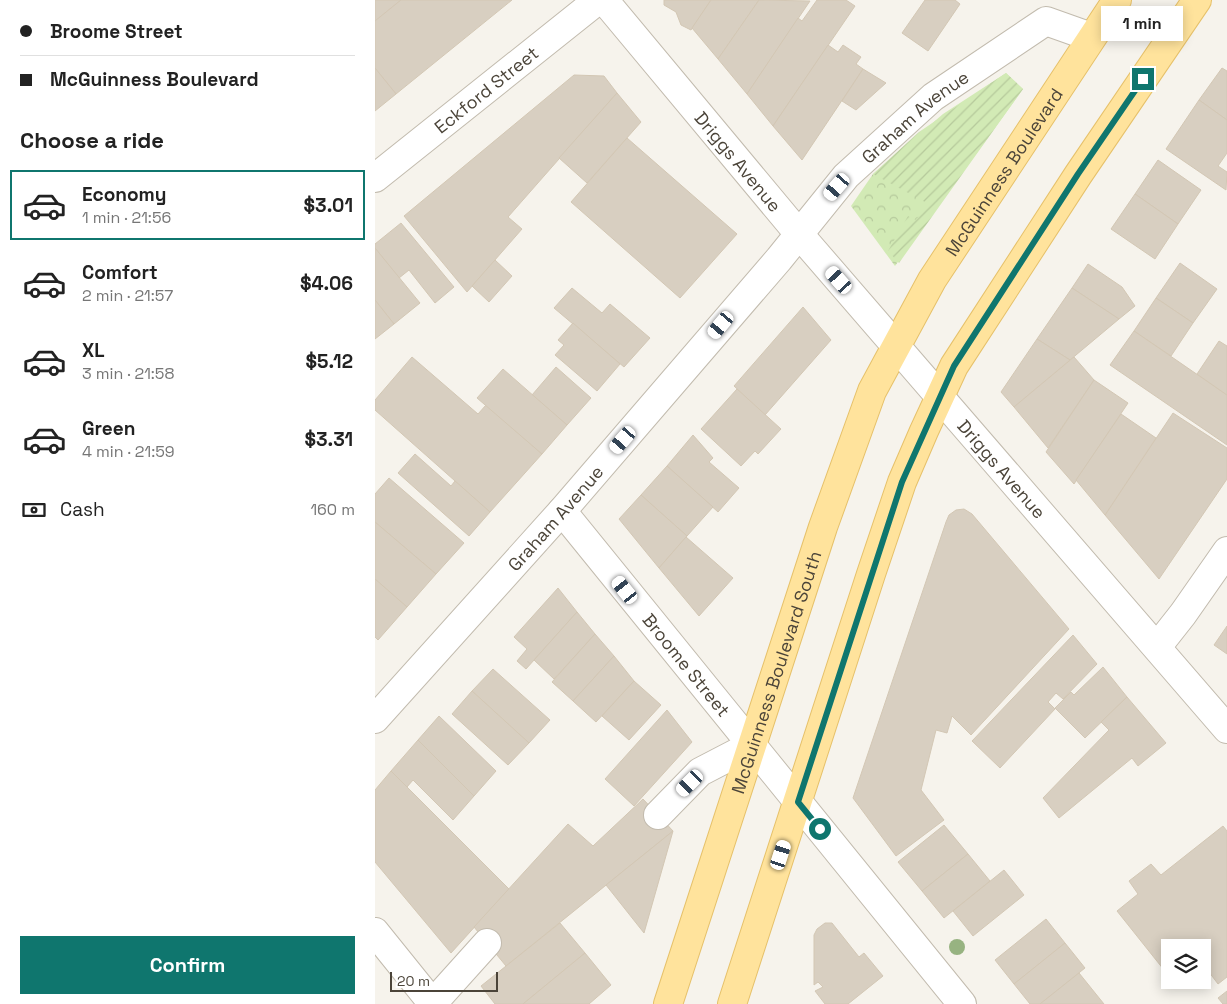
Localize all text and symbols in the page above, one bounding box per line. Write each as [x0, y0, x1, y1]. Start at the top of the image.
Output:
callout: 1 min [1102, 7, 1184, 42]
text: 1 min [1122, 13, 1162, 34]
text: Broome Street [50, 19, 183, 44]
street label: Eckford Street [429, 41, 543, 138]
street label: Graham Avenue [856, 65, 973, 168]
text: McGuinness Boulevard [50, 67, 259, 92]
route end [1132, 68, 1154, 90]
street label: McGuinness Boulevard [940, 83, 1067, 260]
street label: Driggs Avenue [690, 106, 787, 216]
text: Choose a ride [20, 126, 164, 154]
car [821, 171, 852, 203]
text: Economy [82, 182, 166, 207]
icon: car [22, 183, 67, 228]
text: $3.01 [304, 193, 353, 218]
text: 1 min · 21:56 [82, 207, 171, 228]
text: Comfort [82, 260, 158, 285]
icon: car [22, 261, 67, 306]
car [823, 264, 854, 296]
text: $4.06 [300, 271, 353, 296]
text: 2 min · 21:57 [82, 285, 173, 306]
car [705, 309, 736, 341]
text: XL [82, 338, 105, 363]
icon: car [22, 339, 67, 384]
text: $5.12 [306, 349, 353, 374]
text: 3 min · 21:58 [82, 363, 174, 384]
street label: Driggs Avenue [953, 414, 1051, 523]
text: Green [82, 416, 135, 441]
icon: car [22, 417, 67, 462]
car [607, 424, 638, 456]
text: $3.31 [304, 427, 353, 452]
text: 4 min · 21:59 [82, 441, 175, 462]
street label: Graham Avenue [502, 460, 608, 576]
icon: cash [20, 496, 48, 524]
text: Cash [60, 497, 105, 522]
text: 160 m [310, 499, 355, 520]
street label: McGuinness Boulevard South [726, 548, 826, 796]
car [609, 574, 640, 606]
street label: Broome Street [638, 608, 736, 721]
car [674, 767, 705, 799]
route start [809, 818, 831, 840]
car [769, 838, 792, 872]
button: Confirm [20, 936, 355, 994]
map controls [1161, 939, 1211, 989]
button: layers [1161, 939, 1211, 989]
scale bar [390, 969, 497, 992]
text: 20 m [397, 972, 430, 990]

